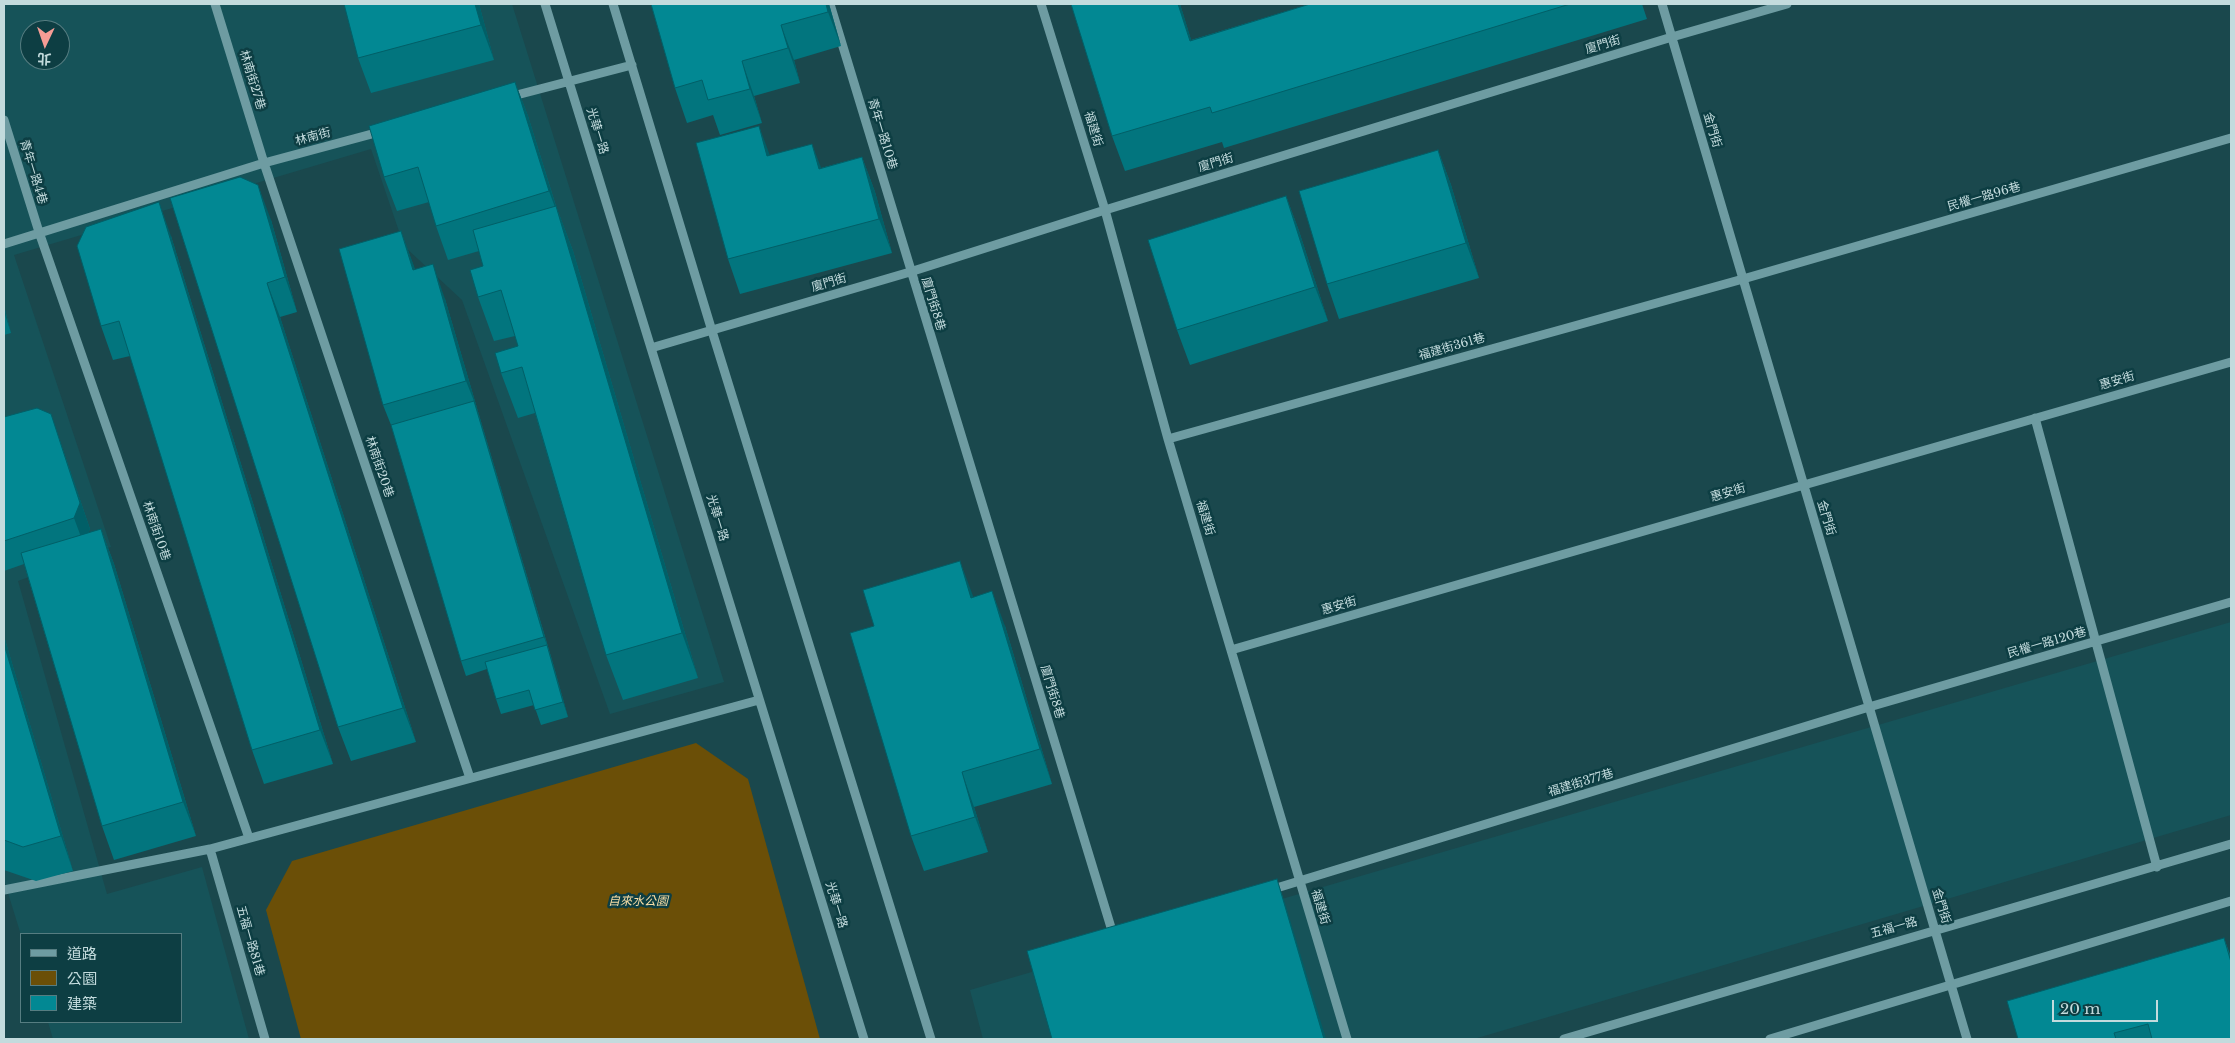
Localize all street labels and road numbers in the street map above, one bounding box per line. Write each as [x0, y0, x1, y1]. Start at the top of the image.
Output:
street label: 廈門街 [1584, 33, 1622, 57]
street label: 林南街27巷 [236, 49, 268, 111]
street label: 青年一路10巷 [864, 97, 900, 171]
street label: 光華一路 [583, 106, 611, 156]
street label: 福建街 [1081, 110, 1105, 148]
street label: 金門街 [1700, 111, 1724, 149]
street label: 林南街 [294, 125, 332, 149]
street label: 青年一路4巷 [16, 138, 50, 206]
street label: 廈門街 [1197, 151, 1235, 175]
street label: 民權一路96巷 [1946, 180, 2022, 214]
street label: 廈門街 [810, 271, 848, 295]
street label: 廈門街8巷 [918, 275, 948, 333]
street label: 福建街361巷 [1417, 331, 1487, 363]
street label: 惠安街 [2098, 369, 2136, 393]
street label: 林南街20巷 [362, 434, 396, 500]
street label: 惠安街 [1709, 481, 1747, 505]
street label: 光華一路 [703, 493, 731, 543]
street label: 林南街10巷 [139, 499, 173, 563]
street label: 福建街 [1193, 499, 1217, 537]
street label: 金門街 [1814, 499, 1838, 537]
street label: 惠安街 [1320, 594, 1358, 618]
street label: 民權一路120巷 [2006, 625, 2088, 661]
street label: 廈門街8巷 [1037, 663, 1067, 721]
street label: 福建街377巷 [1547, 766, 1615, 800]
street label: 光華一路 [822, 880, 850, 930]
street label: 金門街 [1929, 887, 1953, 925]
street label: 福建街 [1308, 888, 1332, 926]
street label: 五福一路81巷 [233, 904, 267, 978]
street label: 五福一路 [1869, 914, 1919, 942]

